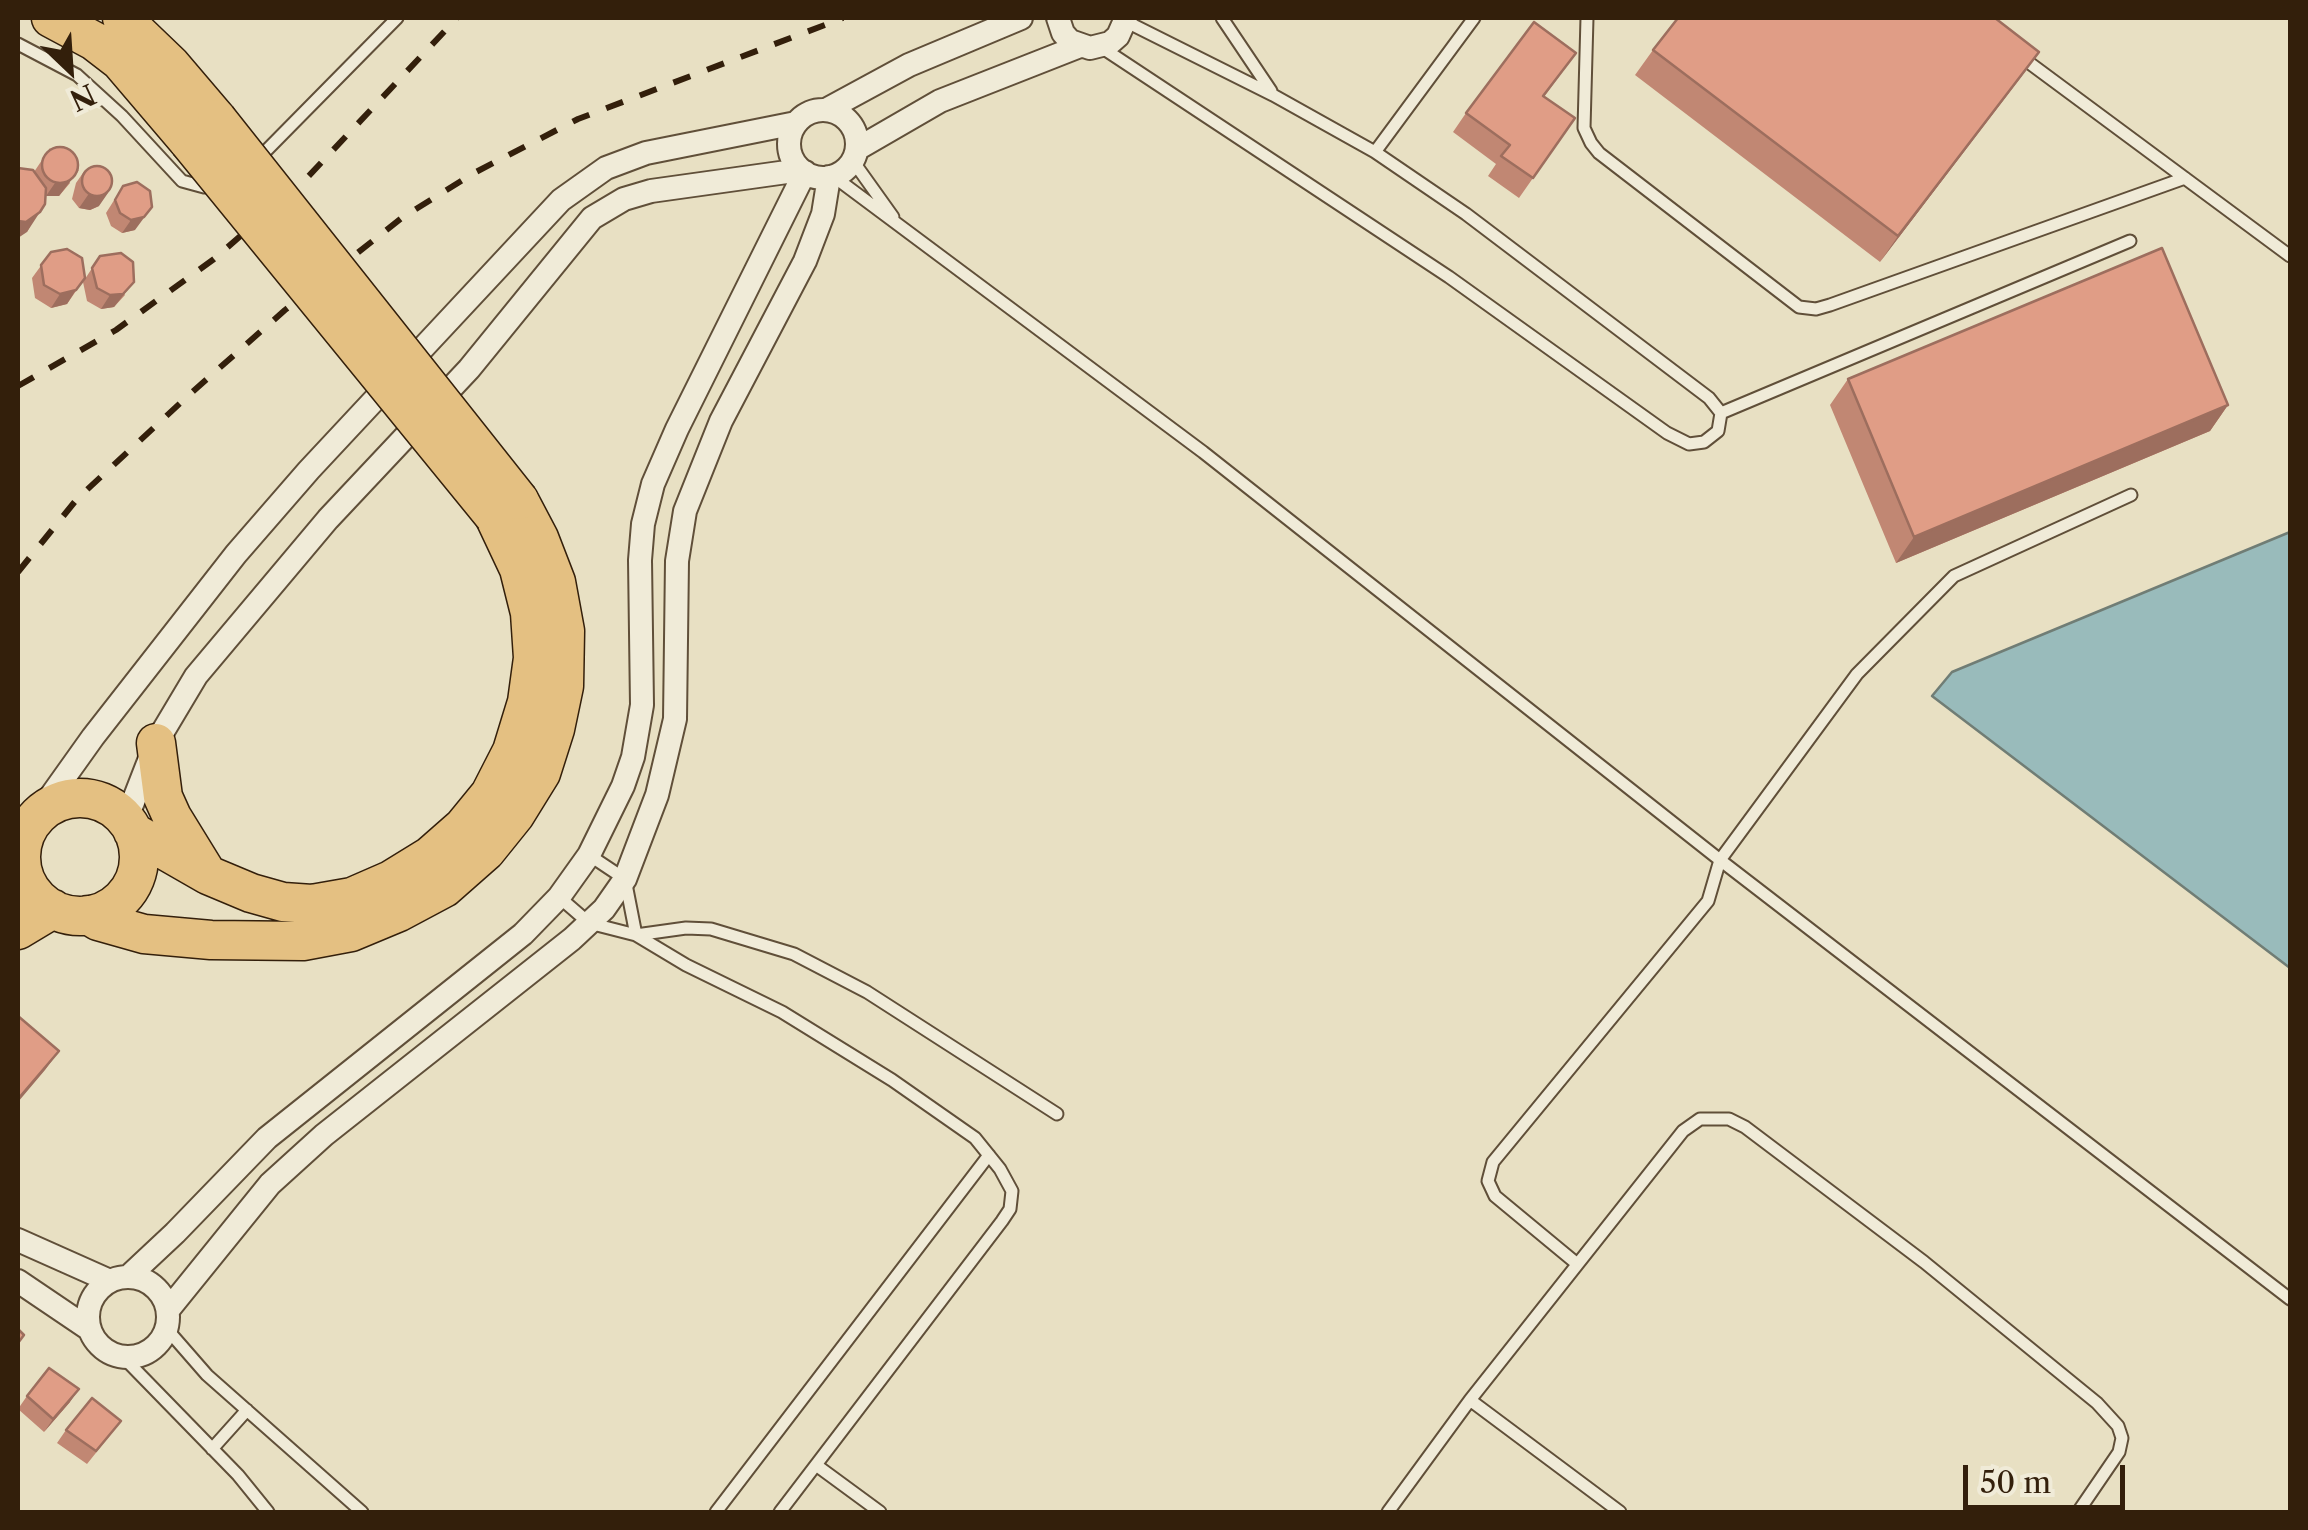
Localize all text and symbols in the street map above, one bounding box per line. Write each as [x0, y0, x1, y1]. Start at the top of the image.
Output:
north arrow [20, 20, 120, 120]
text: N [64, 77, 101, 118]
scale bar [1968, 1445, 2130, 1507]
text: 50 m [1980, 1464, 2051, 1501]

